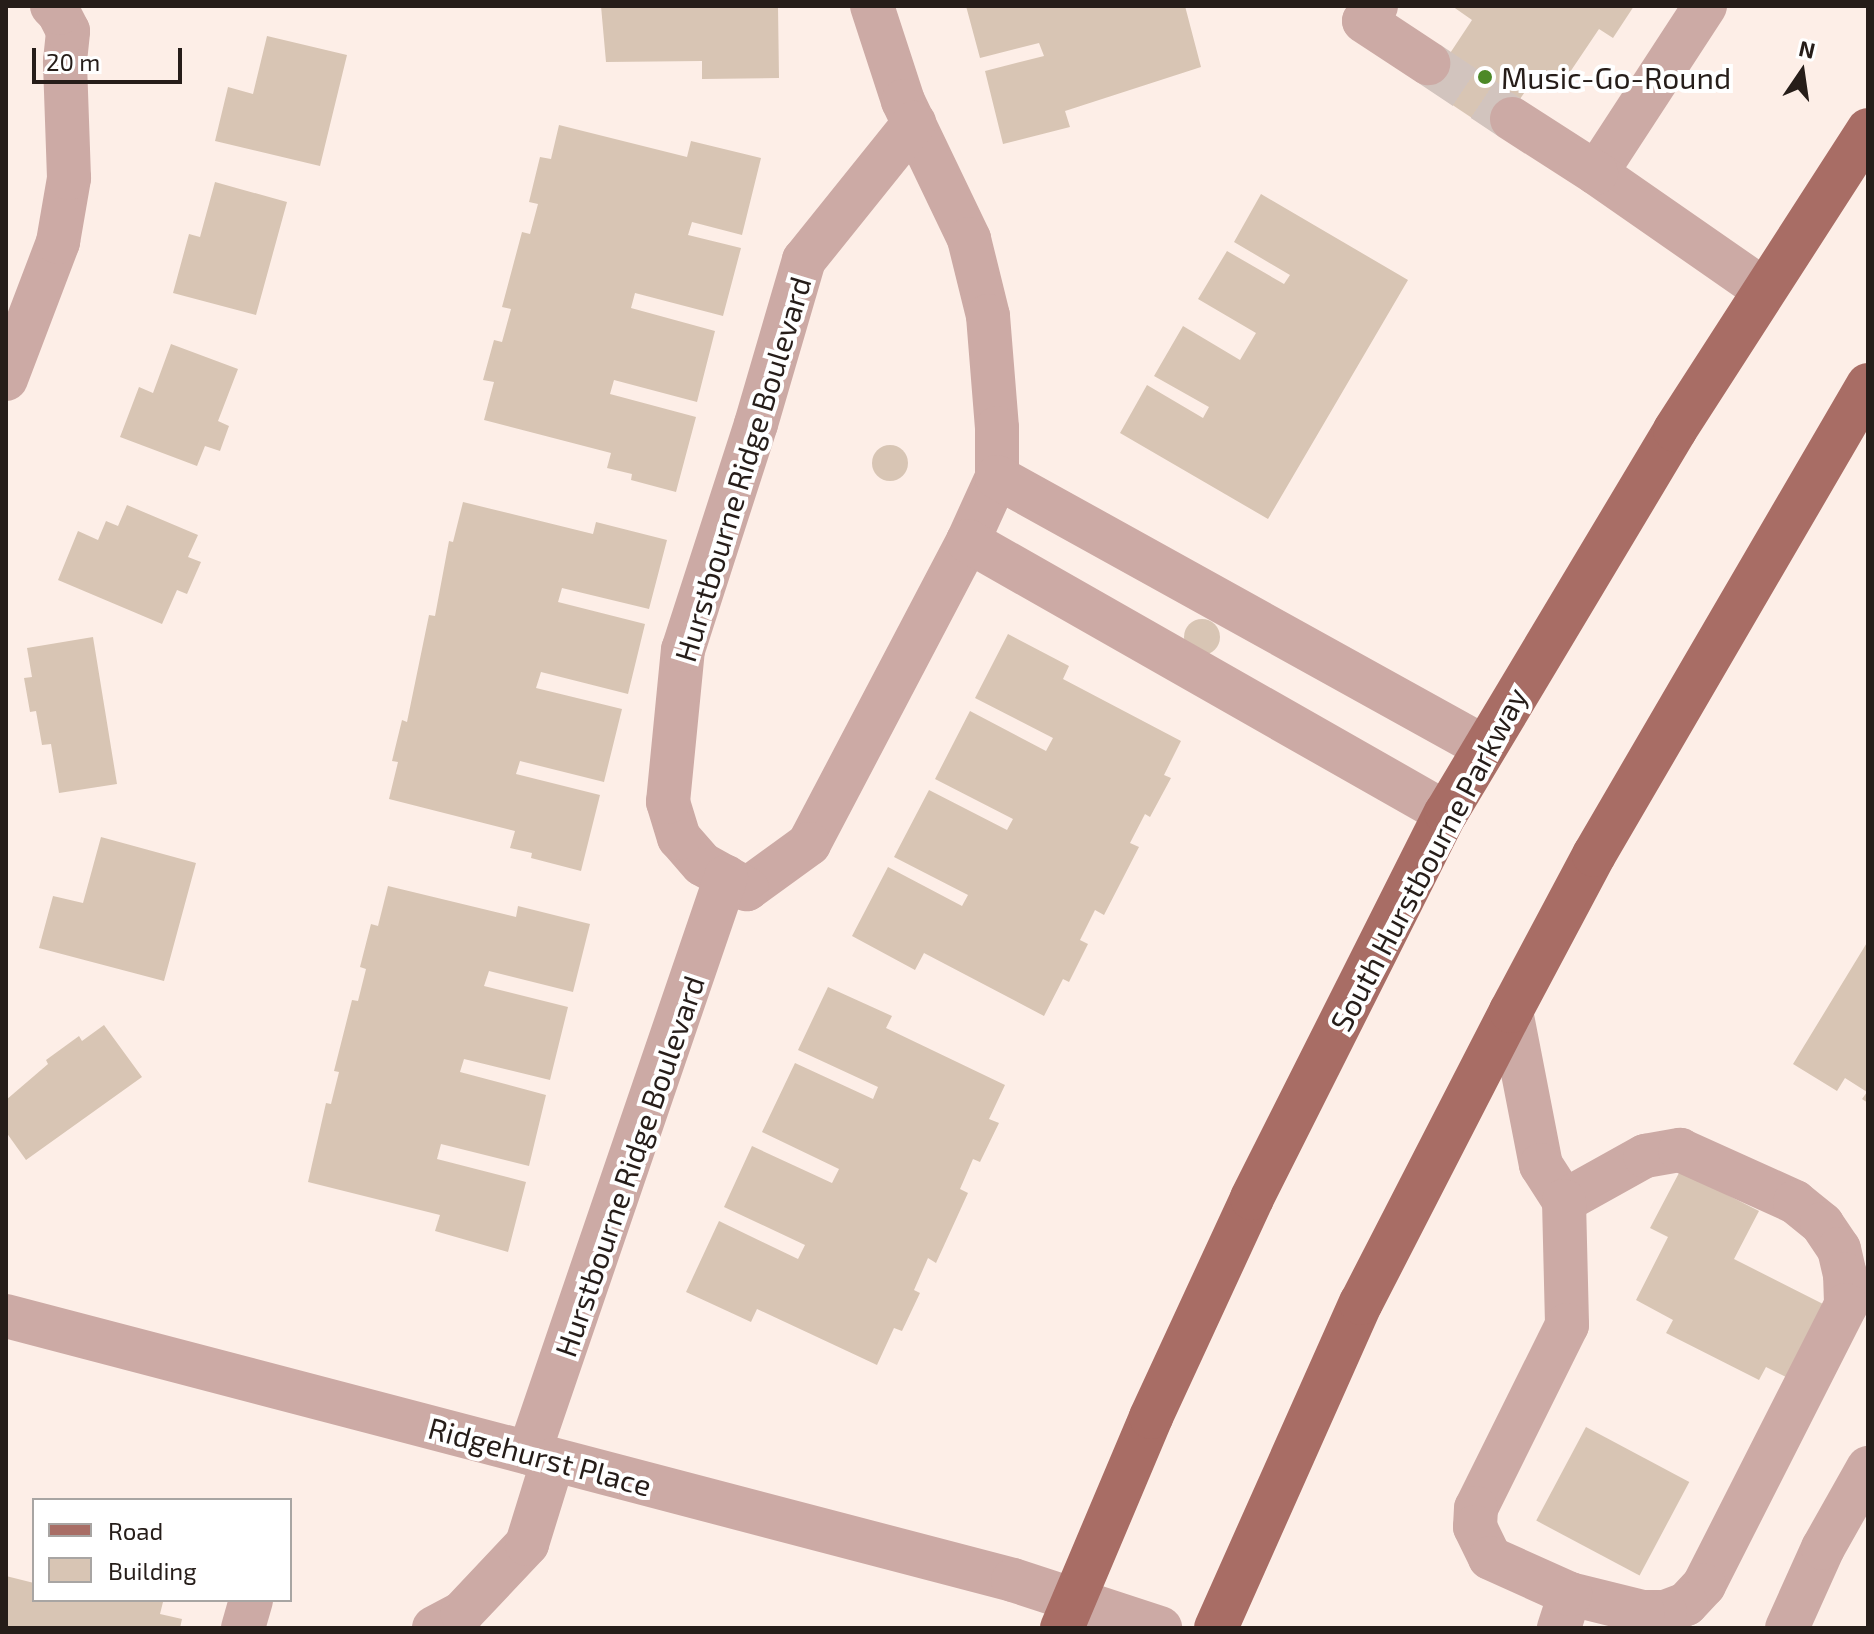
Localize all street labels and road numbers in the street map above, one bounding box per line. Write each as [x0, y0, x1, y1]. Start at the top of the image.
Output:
street label: Hurstbourne Ridge Boulevard [666, 272, 818, 666]
street label: South Hurstbourne Parkway [1322, 681, 1534, 1037]
street label: Hurstbourne Ridge Boulevard [547, 971, 711, 1361]
street label: Ridgehurst Place [425, 1409, 655, 1503]

